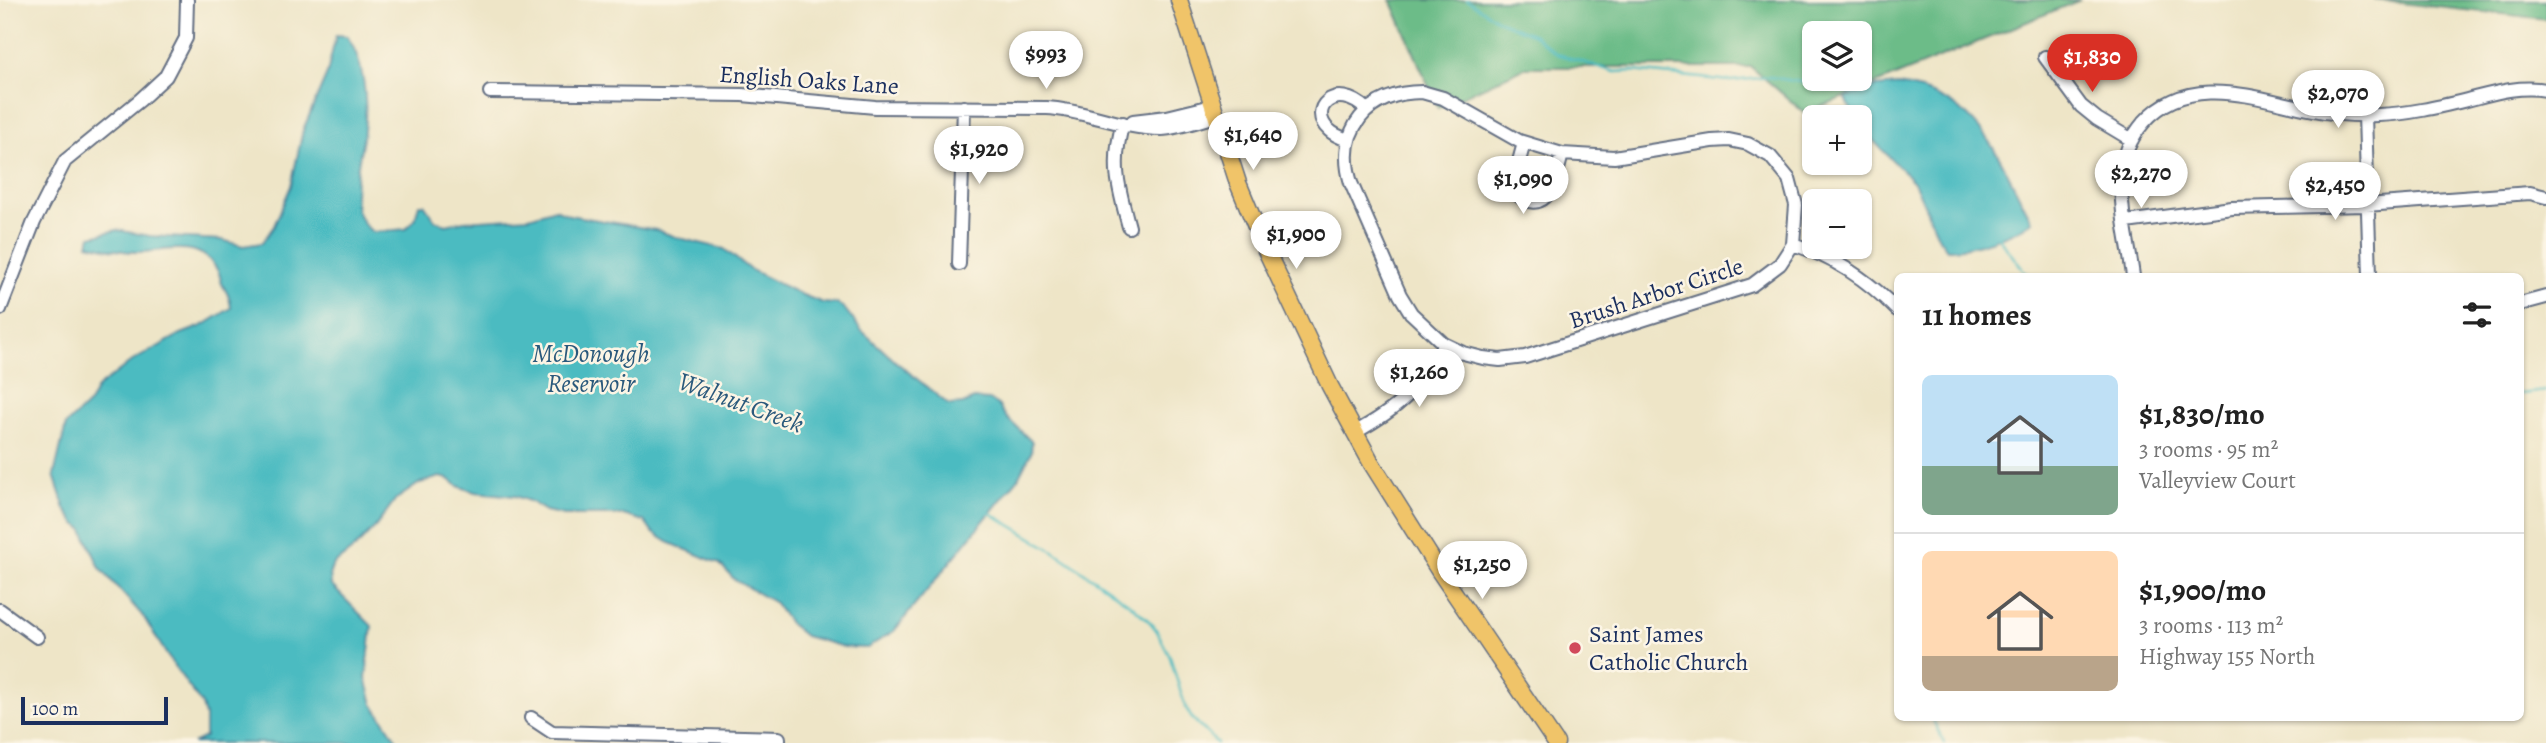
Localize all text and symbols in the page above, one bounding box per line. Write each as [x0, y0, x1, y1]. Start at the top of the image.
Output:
map controls [1802, 21, 1872, 259]
button: layers [1802, 21, 1872, 91]
pin: $993 [1005, 32, 1087, 91]
pin: $1,830 [2035, 34, 2149, 94]
text: $993 [1025, 38, 1067, 69]
text: $1,830 [2063, 41, 2121, 72]
street label: English Oaks Lane [718, 58, 900, 102]
pin: $2,070 [2281, 71, 2395, 130]
text: $2,070 [2308, 77, 2368, 108]
button: + [1802, 105, 1872, 175]
pin: $1,640 [1196, 113, 1310, 172]
text: $1,640 [1224, 119, 1282, 150]
pin: $1,920 [922, 127, 1036, 186]
text: $1,920 [950, 133, 1008, 164]
pin: $2,270 [2084, 150, 2198, 210]
pin: $1,090 [1466, 156, 1580, 216]
text: $2,270 [2111, 157, 2171, 188]
pin: $2,450 [2278, 162, 2392, 222]
text: $1,090 [1494, 163, 1552, 194]
text: $2,450 [2305, 169, 2365, 200]
button: − [1802, 189, 1872, 259]
pin: $1,900 [1239, 212, 1353, 271]
text: $1,900 [1267, 218, 1325, 249]
street label: Brush Arbor Circle [1565, 250, 1747, 336]
text: 11 homes [1922, 295, 2032, 335]
icon: filters [2458, 296, 2496, 334]
water label: McDonough Reservoir [532, 336, 650, 401]
pin: $1,260 [1362, 350, 1476, 409]
text: $1,260 [1390, 356, 1448, 387]
water label: Walnut Creek [673, 364, 808, 441]
text: $1,830/mo [2139, 394, 2265, 434]
icon: home [1978, 403, 2062, 487]
text: 3 rooms · 95 m² [2139, 434, 2278, 465]
text: Valleyview Court [2139, 465, 2296, 496]
pin: $1,250 [1425, 542, 1539, 601]
text: $1,250 [1453, 548, 1511, 579]
text: $1,900/mo [2139, 570, 2266, 610]
icon: home [1978, 579, 2062, 663]
text: 3 rooms · 113 m² [2139, 610, 2283, 641]
place label: Saint James Catholic Church [1589, 618, 1748, 678]
marker: Saint James Catholic Church [1567, 640, 1583, 656]
text: Highway 155 North [2139, 641, 2315, 672]
scale bar [21, 694, 168, 726]
text: 100 m [32, 696, 78, 722]

